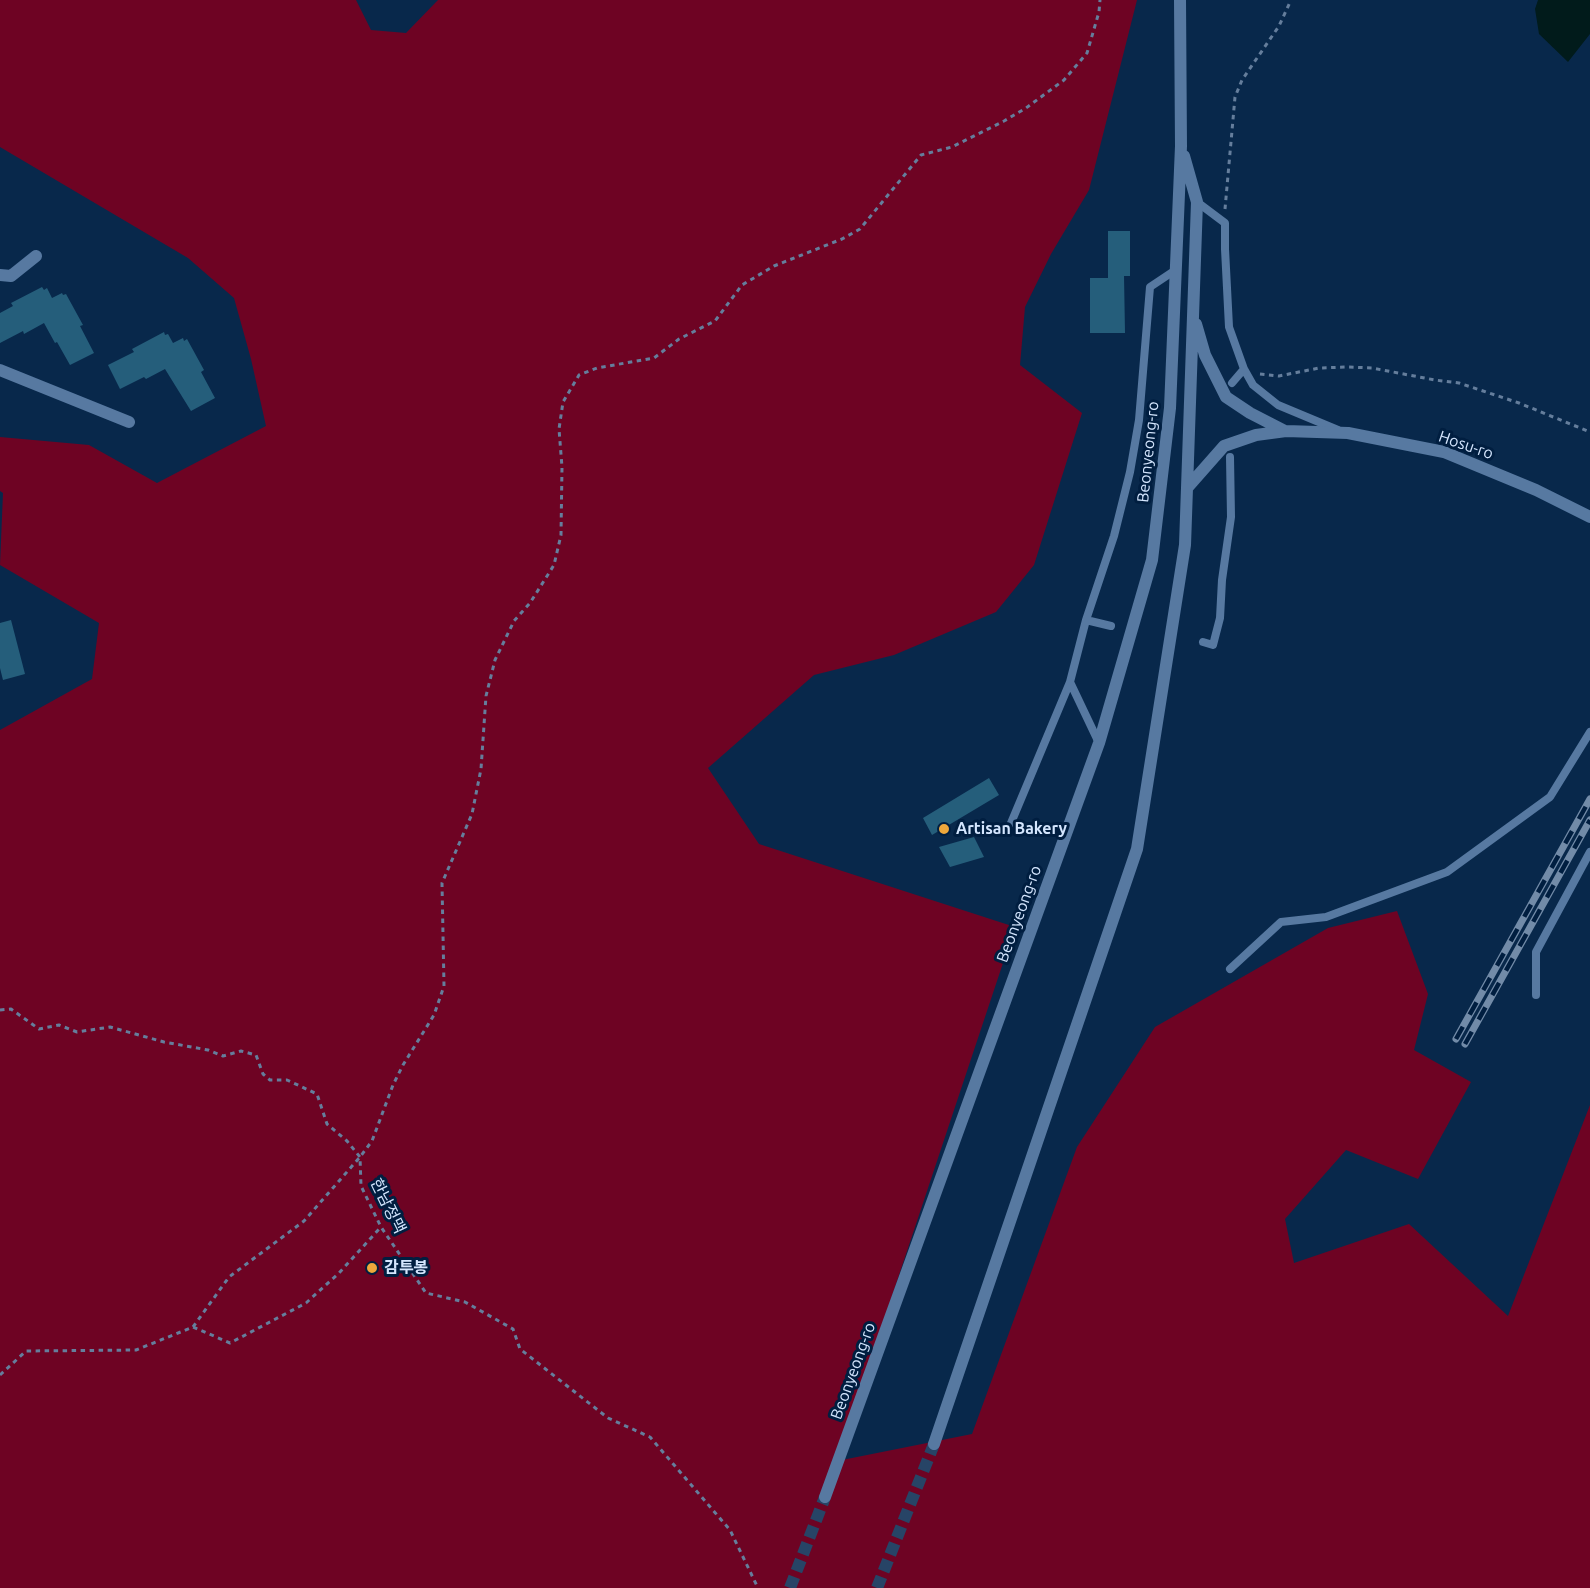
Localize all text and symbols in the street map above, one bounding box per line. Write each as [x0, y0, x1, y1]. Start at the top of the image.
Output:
street label: Beonyeong-ro [1133, 400, 1163, 504]
street label: Hosu-ro [1436, 427, 1496, 463]
place label: Artisan Bakery [956, 819, 1067, 839]
marker: Artisan Bakery [937, 822, 951, 836]
street label: Beonyeong-ro [993, 863, 1045, 965]
street label: 한남정맥 [366, 1175, 410, 1237]
place label: 감투봉 [384, 1258, 428, 1278]
marker: 감투봉 [365, 1261, 379, 1275]
street label: Beonyeong-ro [827, 1320, 879, 1422]

